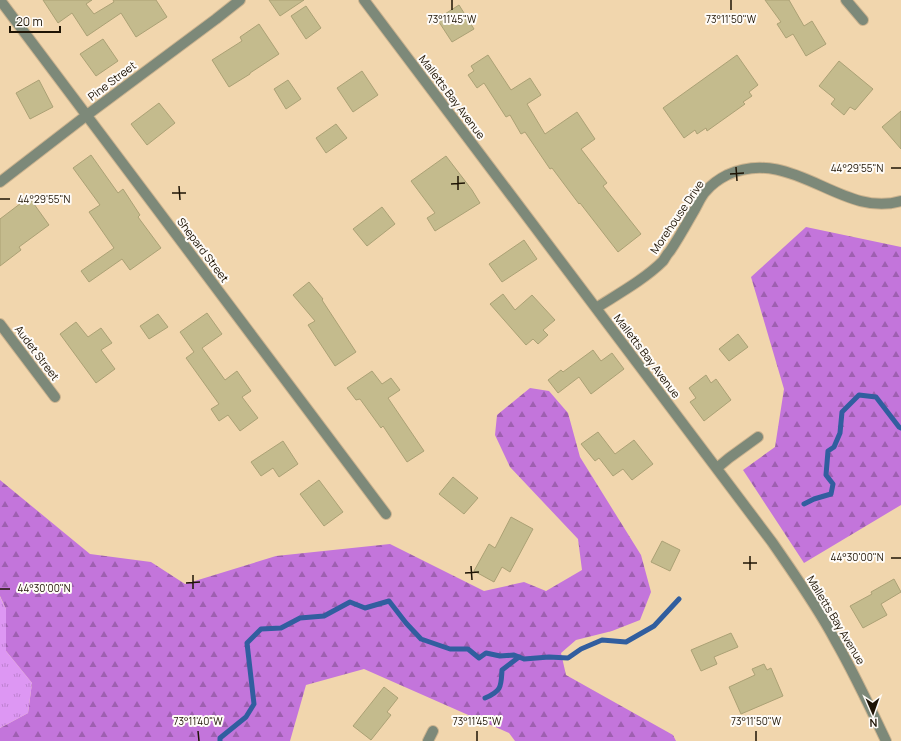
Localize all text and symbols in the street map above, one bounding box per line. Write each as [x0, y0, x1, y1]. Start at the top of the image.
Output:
scale bar [10, 8, 60, 34]
text: 73°11'45"W [428, 12, 477, 26]
text: 73°11'50"W [706, 12, 757, 26]
text: 20 m [16, 13, 43, 30]
street label: Malletts Bay Avenue [416, 52, 489, 142]
street label: Pine Street [85, 58, 139, 104]
text: 44°29'55"N [831, 161, 884, 175]
street label: Morehouse Drive [646, 177, 707, 256]
text: 44°29'55"N [18, 192, 71, 206]
street label: Shepard Street [174, 214, 233, 285]
street label: Malletts Bay Avenue [611, 311, 684, 401]
street label: Audet Street [12, 322, 63, 383]
text: 44°30'00"N [830, 550, 884, 564]
street label: Malletts Bay Avenue [804, 572, 869, 667]
text: 44°30'00"N [17, 581, 71, 595]
north arrow [853, 693, 893, 733]
text: 73°11'40"W [173, 714, 223, 728]
text: 73°11'45"W [453, 714, 502, 728]
text: 73°11'50"W [731, 714, 782, 728]
text: N [869, 716, 878, 731]

